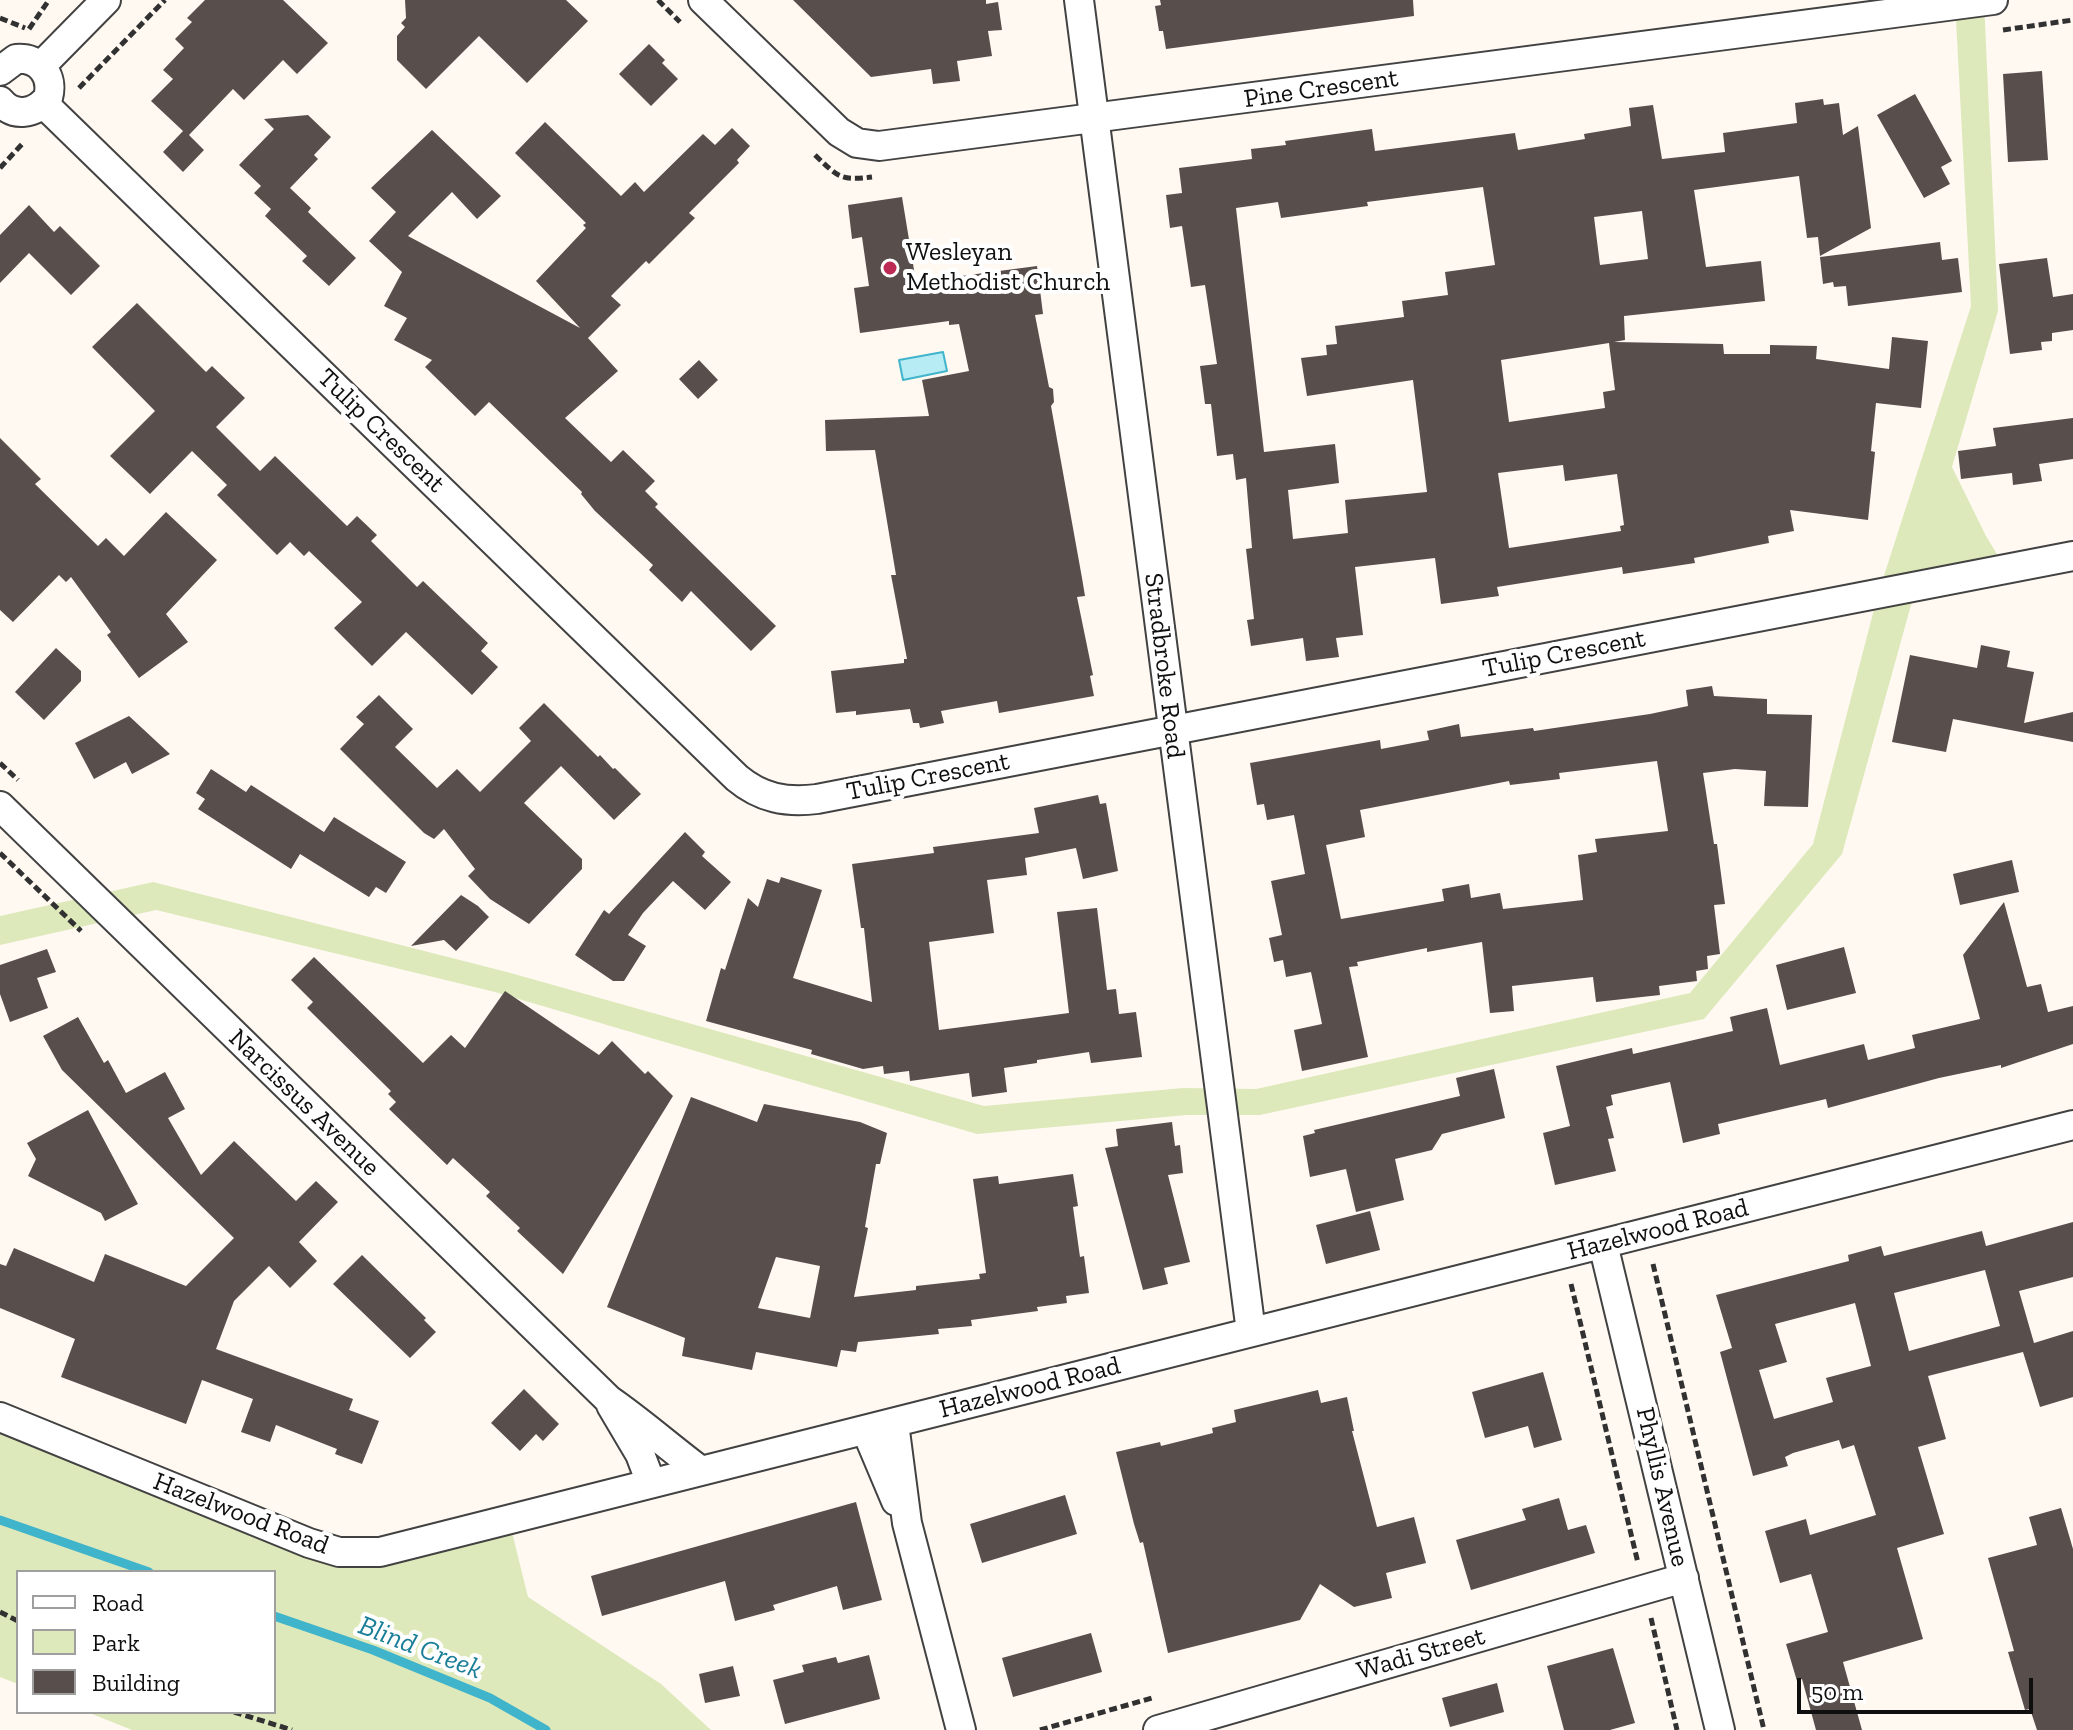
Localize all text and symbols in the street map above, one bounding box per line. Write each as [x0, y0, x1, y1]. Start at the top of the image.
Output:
street label: Pine Crescent [1242, 63, 1400, 115]
place label: Wesleyan Methodist Church [906, 237, 1110, 298]
marker: Wesleyan Methodist Church [881, 259, 899, 277]
street label: Tulip Crescent [311, 362, 451, 500]
street label: Stradbroke Road [1137, 572, 1191, 760]
street label: Tulip Crescent [1480, 623, 1648, 685]
street label: Tulip Crescent [844, 746, 1012, 808]
street label: Narcissus Avenue [222, 1023, 386, 1183]
street label: Hazelwood Road [1564, 1192, 1752, 1268]
street label: Hazelwood Road [936, 1350, 1124, 1426]
street label: Phyllis Avenue [1629, 1404, 1695, 1570]
street label: Hazelwood Road [149, 1466, 333, 1562]
legend [16, 1570, 276, 1714]
text: Road [92, 1588, 144, 1617]
water label: Blind Creek [354, 1609, 486, 1687]
street label: Wadi Street [1353, 1621, 1489, 1687]
text: Park [92, 1628, 140, 1657]
scale bar [1801, 1662, 2037, 1712]
text: Building [92, 1668, 180, 1697]
text: 50 m [1811, 1677, 1863, 1706]

